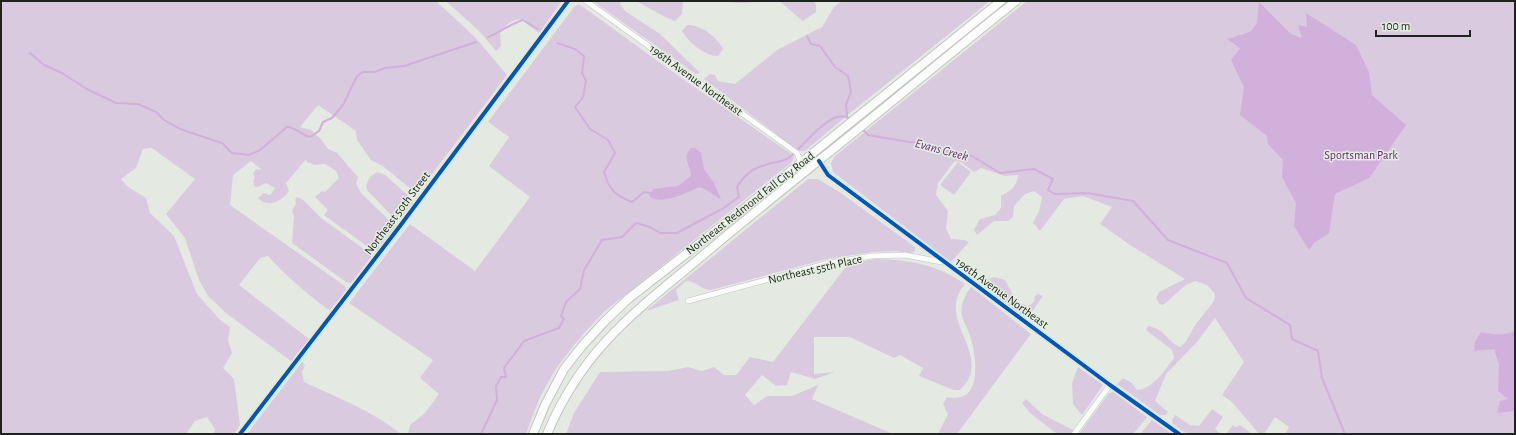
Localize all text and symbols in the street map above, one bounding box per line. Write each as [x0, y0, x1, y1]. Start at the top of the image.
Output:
scale bar [1376, 12, 1470, 38]
text: 100 m [1382, 20, 1410, 32]
street label: 196th Avenue Northeast [647, 42, 745, 118]
water label: Evans Creek [913, 137, 970, 164]
street label: Northeast Redmond Fall City Road [684, 149, 817, 257]
park label: Sportsman Park [1324, 149, 1398, 161]
street label: Northeast 50th Street [362, 169, 432, 257]
street label: Northeast 55th Place [767, 252, 863, 286]
street label: 196th Avenue Northeast [953, 255, 1051, 331]

